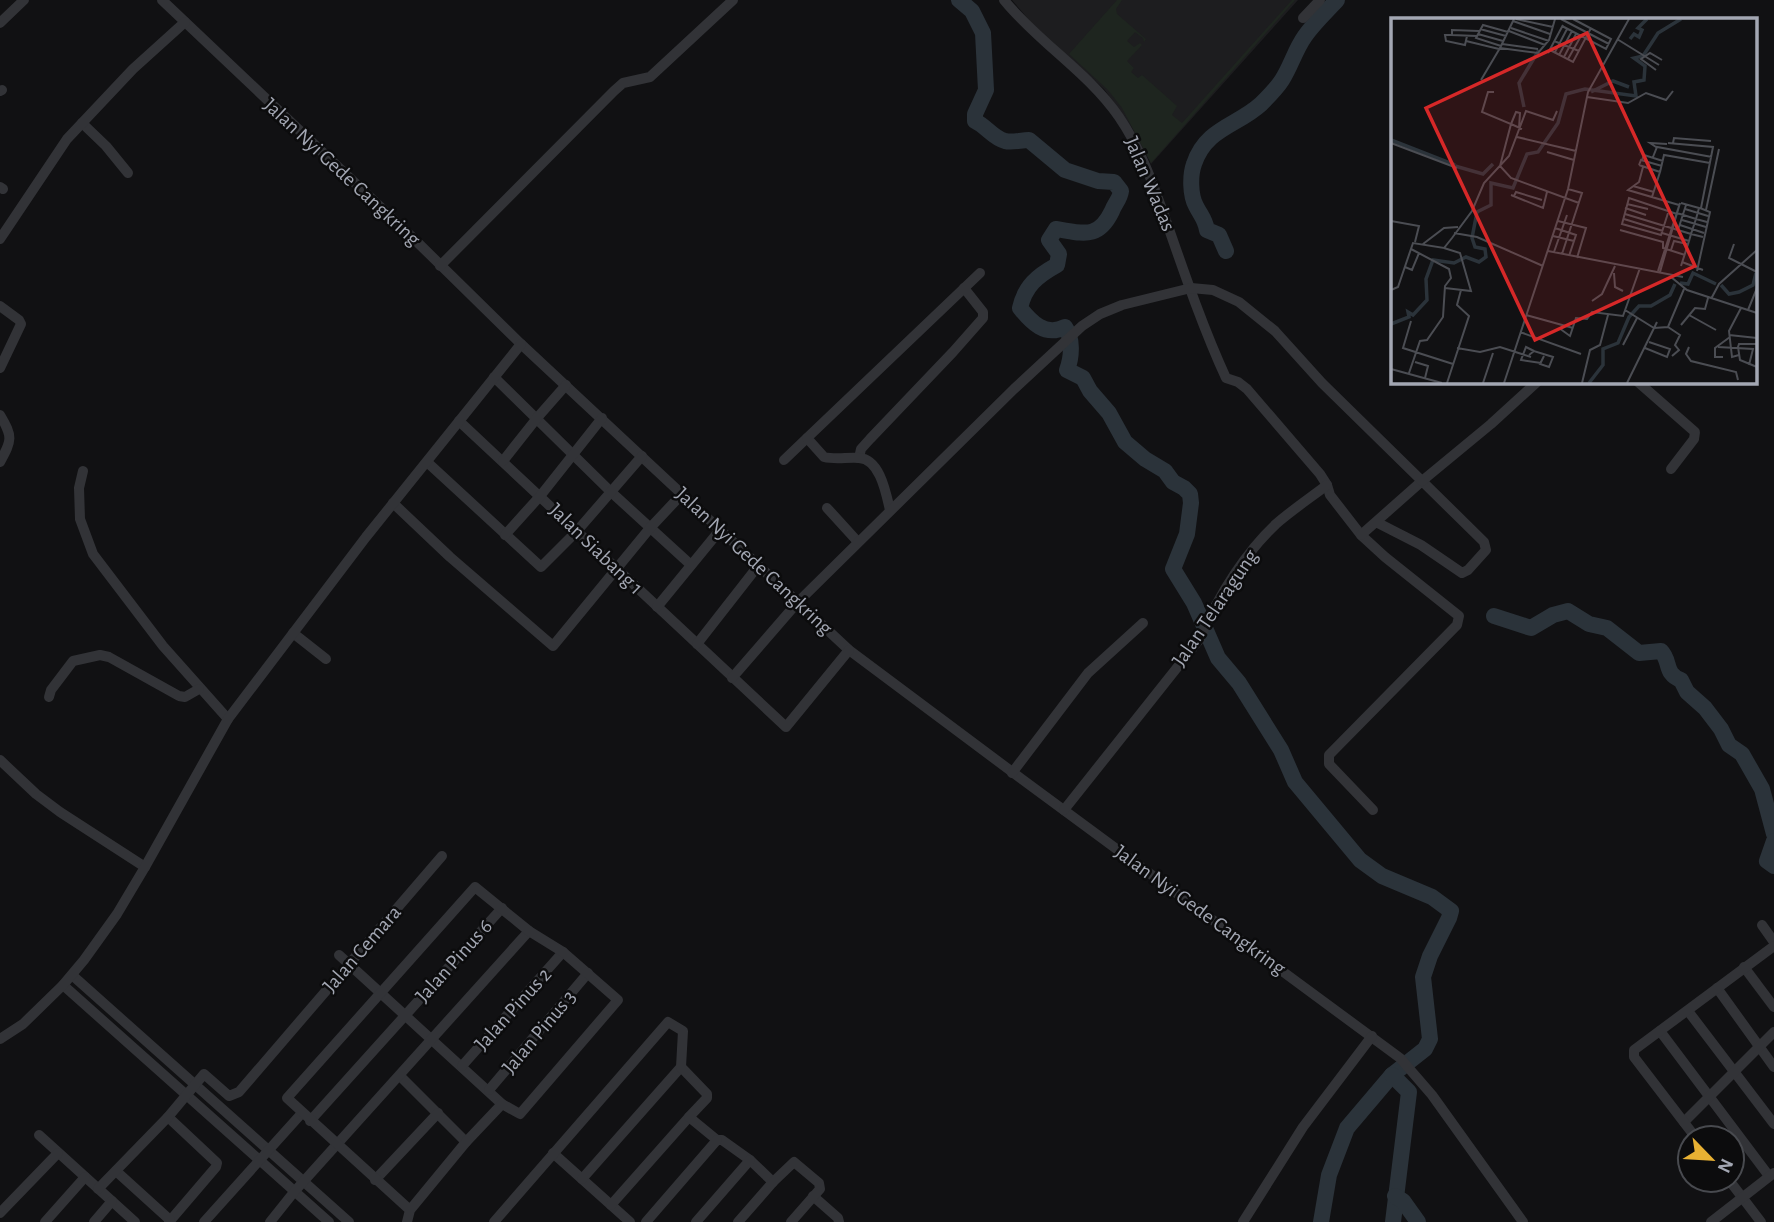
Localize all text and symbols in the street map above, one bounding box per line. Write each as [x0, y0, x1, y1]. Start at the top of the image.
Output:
inset map [1391, 18, 1756, 383]
street label: Jalan Nyi Gede Cangkring [260, 94, 425, 250]
street label: Jalan Wadas [1121, 134, 1179, 234]
street label: Jalan Nyi Gede Cangkring [672, 483, 837, 639]
street label: Jalan Siabang 1 [545, 499, 647, 599]
street label: Jalan Telaragung [1168, 545, 1262, 670]
street label: Jalan Nyi Gede Cangkring [1111, 841, 1290, 979]
street label: Jalan Cemara [319, 901, 405, 996]
street label: Jalan Pinus 6 [412, 916, 496, 1006]
street label: Jalan Pinus 2 [471, 964, 555, 1054]
street label: Jalan Pinus 3 [498, 986, 580, 1078]
north arrow [1676, 1124, 1746, 1194]
text: N [1714, 1156, 1736, 1176]

